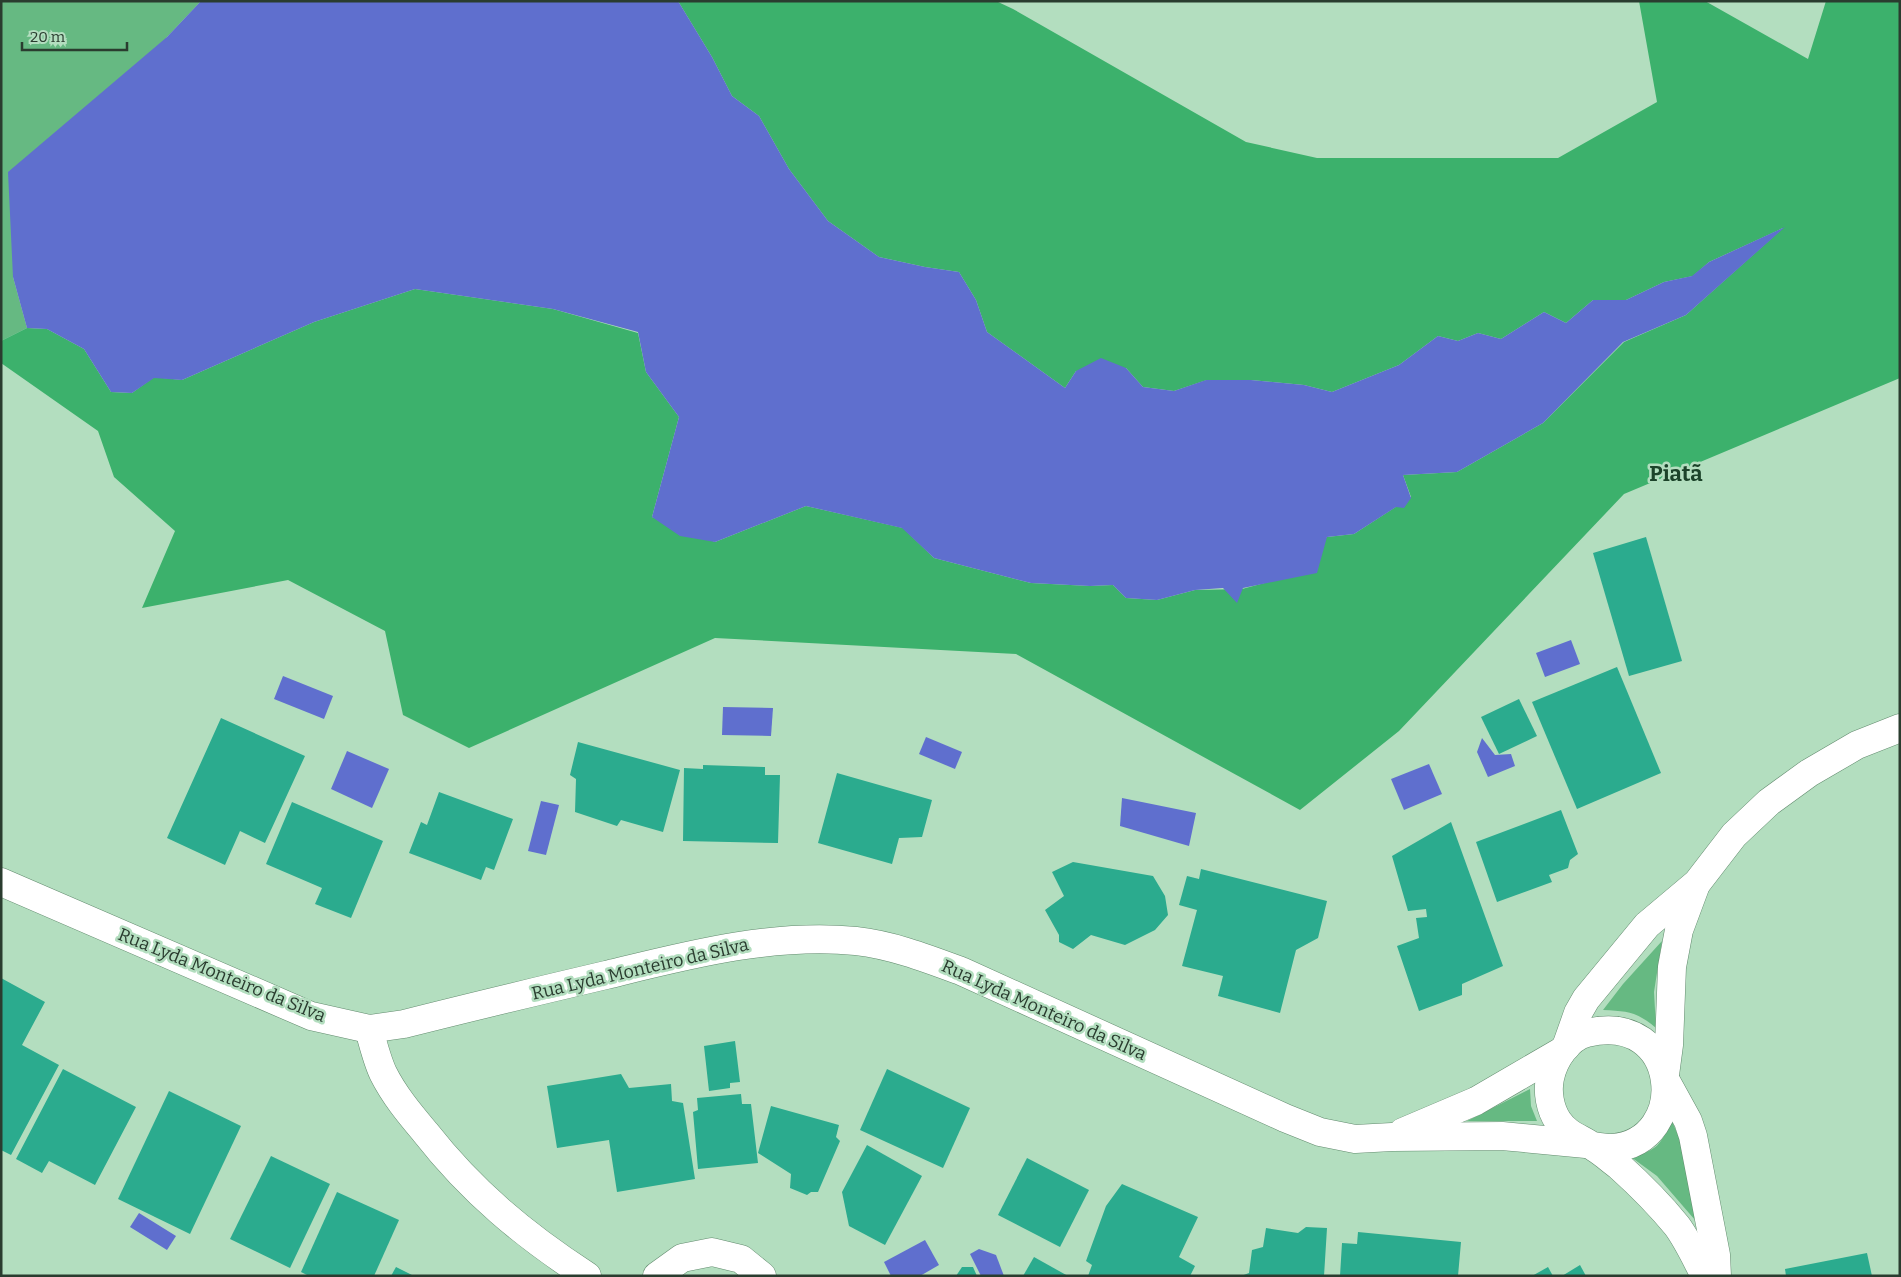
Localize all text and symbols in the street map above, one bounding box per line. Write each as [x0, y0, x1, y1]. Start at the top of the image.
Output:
scale bar [22, 20, 128, 52]
text: 20 m [30, 28, 66, 46]
district label: Piatã [1649, 460, 1703, 487]
street label: Rua Lyda Monteiro da Silva [115, 923, 329, 1027]
street label: Rua Lyda Monteiro da Silva [529, 933, 751, 1005]
street label: Rua Lyda Monteiro da Silva [938, 955, 1150, 1065]

